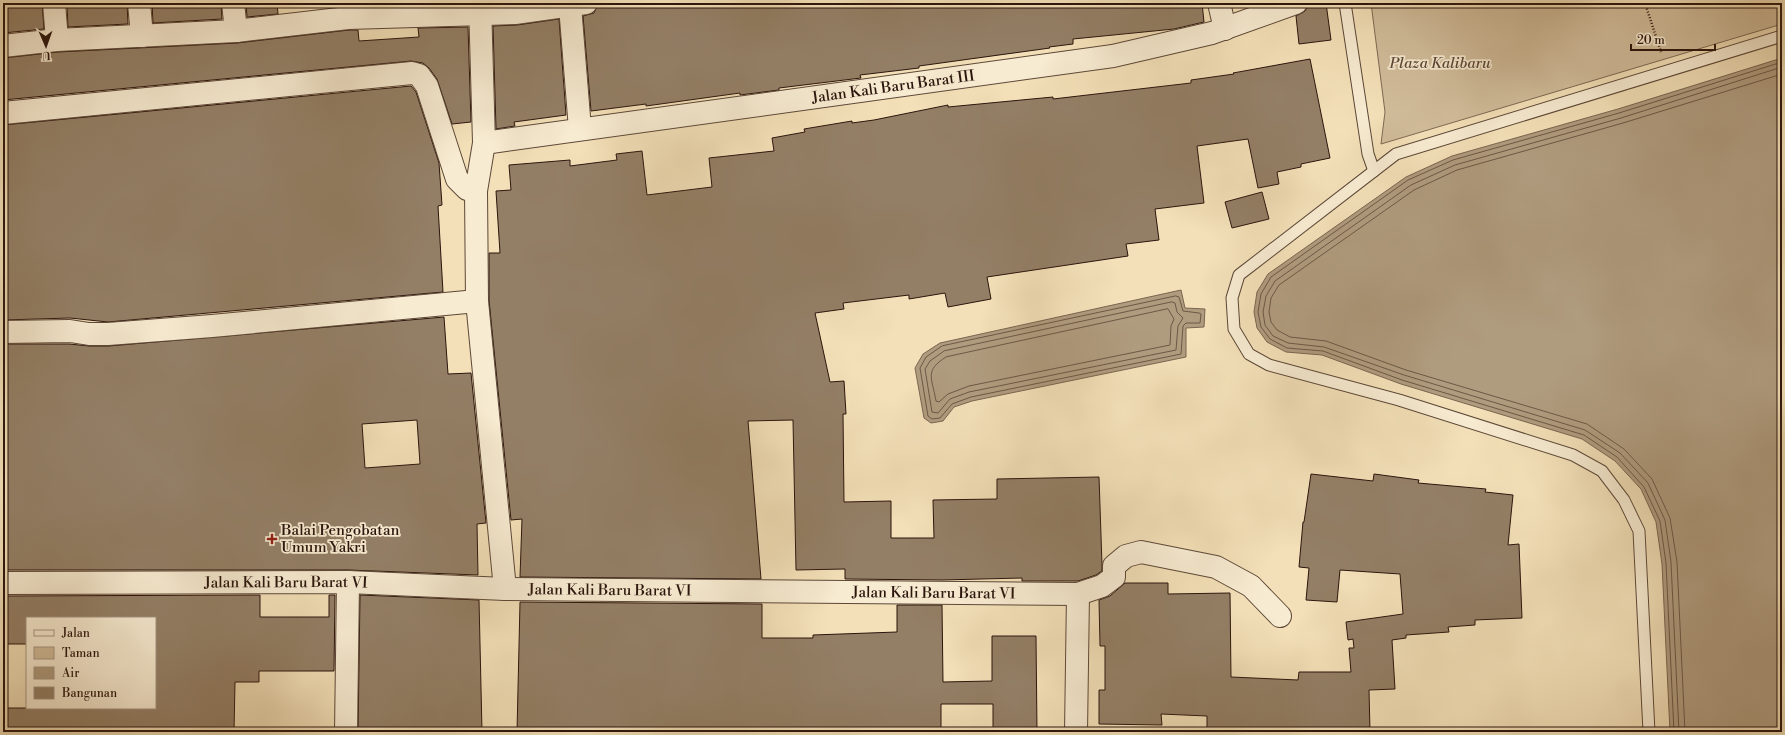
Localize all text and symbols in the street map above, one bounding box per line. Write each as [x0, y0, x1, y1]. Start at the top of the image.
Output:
north arrow [26, 26, 66, 66]
scale bar [1631, 26, 1715, 52]
text: 20 m [1637, 33, 1665, 48]
text: U [41, 48, 51, 62]
park label: Plaza Kalibaru [1388, 54, 1491, 73]
street label: Jalan Kali Baru Barat III [810, 66, 976, 107]
place label: Balai Pengobatan Umum Yakri [280, 521, 400, 557]
marker: Balai Pengobatan Umum Yakri [266, 533, 278, 545]
street label: Jalan Kali Baru Barat VI [203, 572, 368, 592]
street label: Jalan Kali Baru Barat VI [527, 580, 692, 600]
street label: Jalan Kali Baru Barat VI [851, 583, 1016, 603]
legend [26, 617, 156, 709]
text: Jalan [61, 626, 90, 641]
text: Taman [62, 646, 100, 661]
text: Air [61, 666, 79, 681]
text: Bangunan [61, 686, 117, 701]

